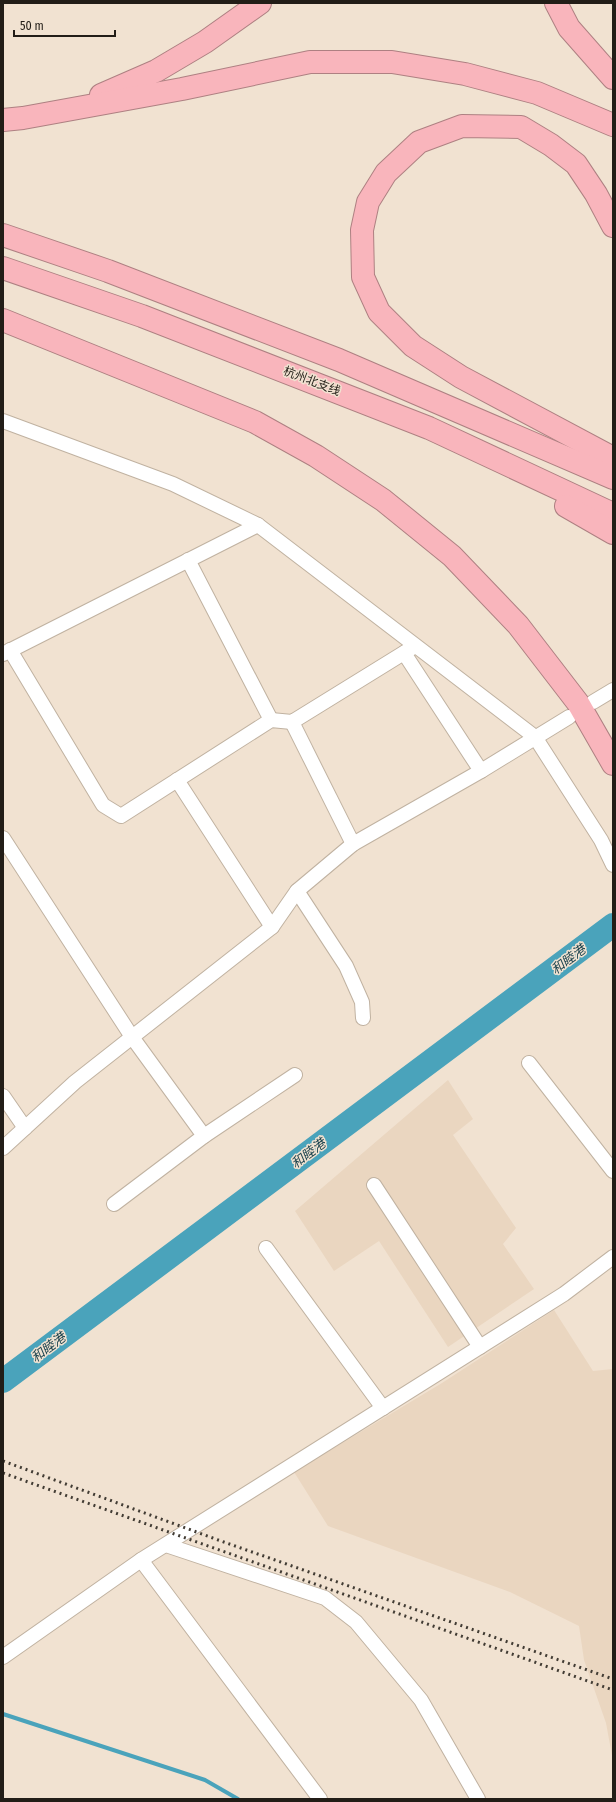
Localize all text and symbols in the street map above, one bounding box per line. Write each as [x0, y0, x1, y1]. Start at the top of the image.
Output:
scale bar [14, 12, 115, 38]
text: 50 m [20, 19, 44, 33]
street label: 杭州北支线 [281, 364, 343, 398]
water label: 和睦港 [548, 940, 590, 977]
water label: 和睦港 [288, 1134, 330, 1171]
water label: 和睦港 [28, 1328, 70, 1365]

